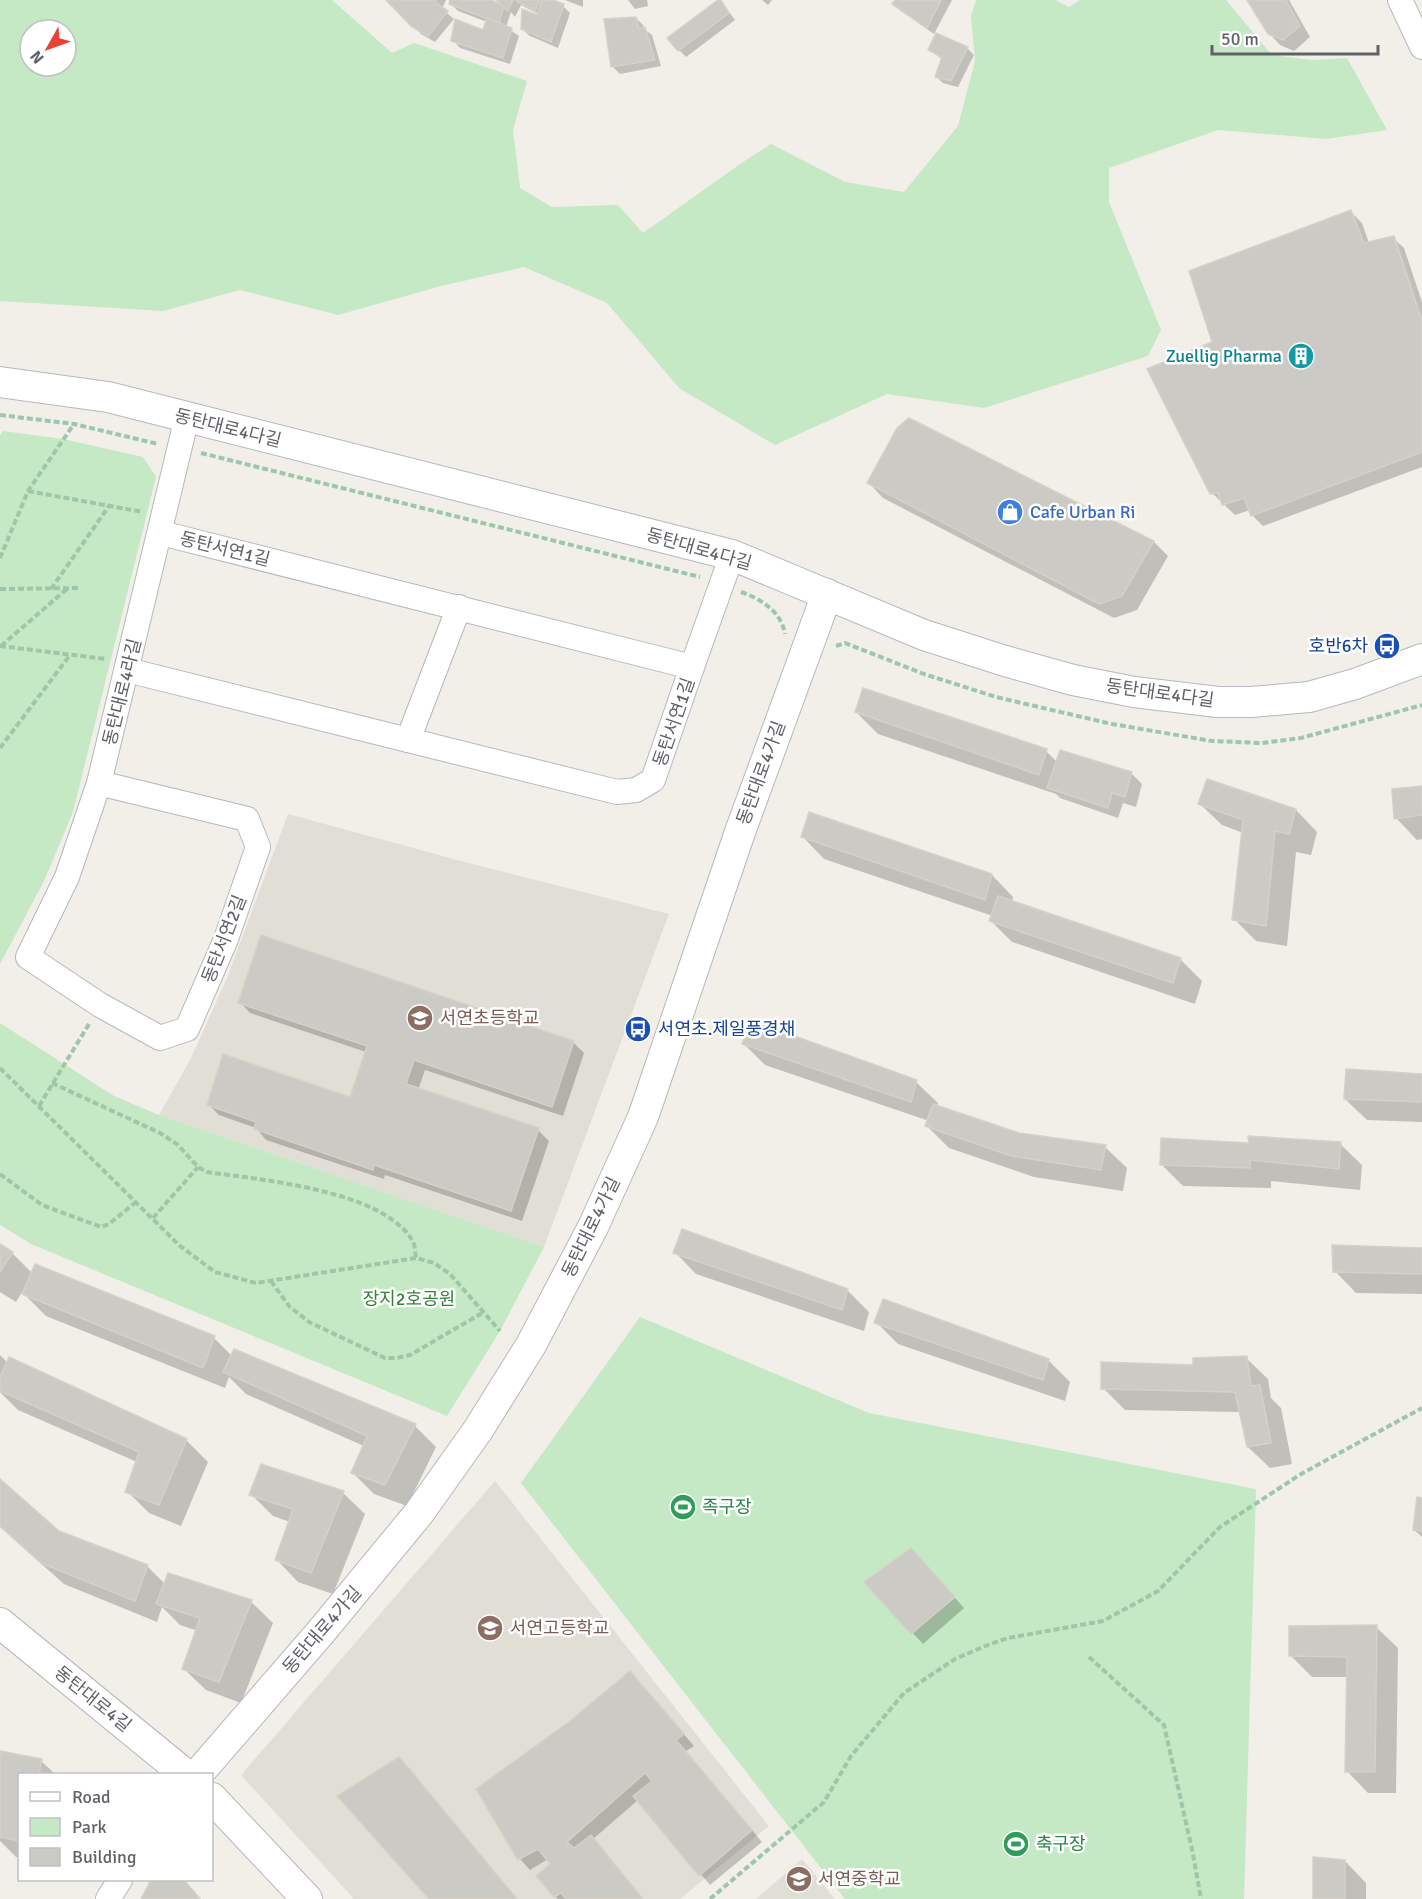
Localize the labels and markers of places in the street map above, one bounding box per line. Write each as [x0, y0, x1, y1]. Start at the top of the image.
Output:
building icon: Zuellig Pharma [1286, 341, 1316, 371]
place label: Zuellig Pharma [1166, 345, 1282, 367]
shop icon: Cafe Urban Ri [995, 497, 1025, 527]
place label: Cafe Urban Ri [1030, 501, 1135, 523]
bus stop icon: 호반6차 [1372, 631, 1402, 661]
place label: 호반6차 [1309, 635, 1368, 657]
school or university icon: 서연초등학교 [405, 1003, 435, 1033]
place label: 서연초등학교 [440, 1007, 539, 1029]
bus stop icon: 서연초.제일풍경채 [623, 1014, 653, 1044]
place label: 서연초.제일풍경채 [658, 1018, 795, 1040]
sports icon: 족구장 [668, 1492, 698, 1522]
place label: 족구장 [702, 1496, 752, 1518]
school or university icon: 서연고등학교 [475, 1613, 505, 1643]
place label: 서연고등학교 [510, 1617, 609, 1639]
sports icon: 축구장 [1001, 1829, 1031, 1859]
place label: 축구장 [1036, 1833, 1086, 1855]
school or university icon: 서연중학교 [784, 1864, 814, 1894]
place label: 서연중학교 [818, 1868, 901, 1890]

